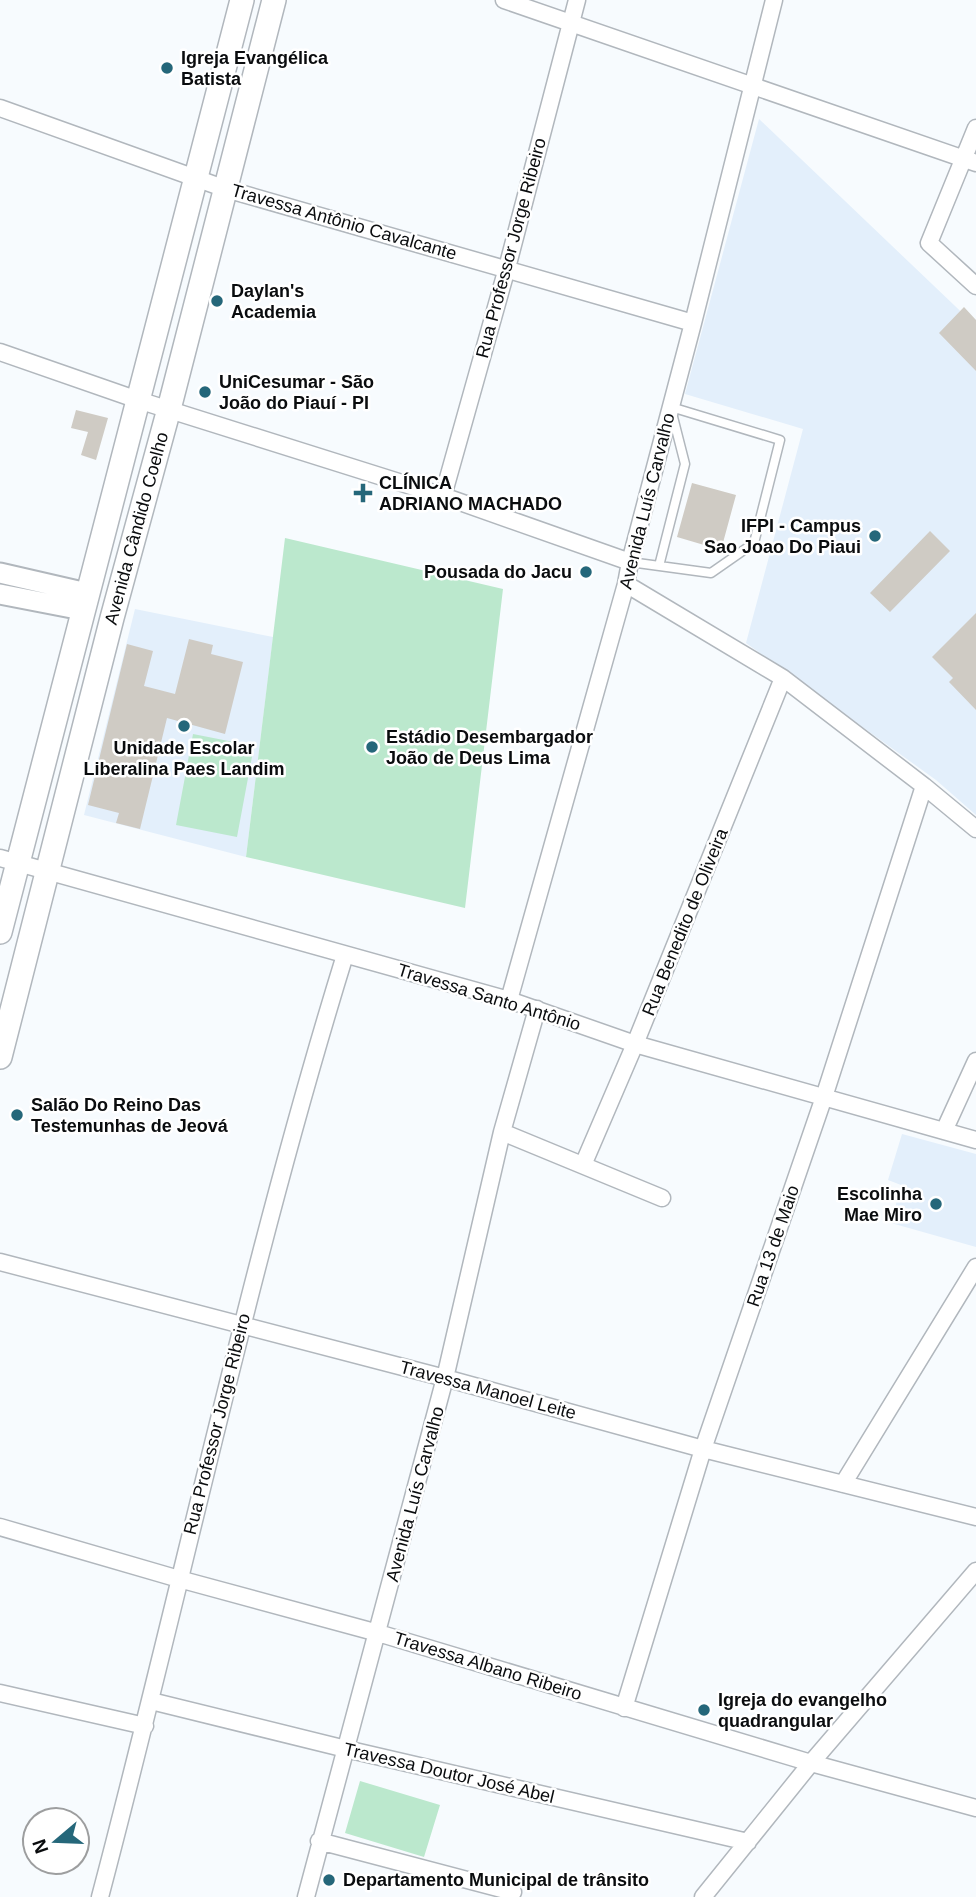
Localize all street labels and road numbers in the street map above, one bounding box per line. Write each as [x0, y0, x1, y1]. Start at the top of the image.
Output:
street label: Rua Professor Jorge Ribeiro [472, 136, 550, 360]
street label: Travessa Antônio Cavalcante [229, 180, 459, 264]
street label: Avenida Luís Carvalho [615, 411, 679, 591]
street label: Avenida Cândido Coelho [101, 430, 172, 627]
street label: Rua Benedito de Oliveira [638, 825, 732, 1019]
street label: Travessa Santo Antônio [395, 960, 583, 1034]
street label: Rua 13 de Maio [743, 1183, 803, 1309]
street label: Rua Professor Jorge Ribeiro [180, 1311, 254, 1537]
street label: Travessa Manoel Leite [398, 1357, 578, 1423]
street label: Avenida Luís Carvalho [382, 1404, 448, 1584]
street label: Travessa Albano Ribeiro [392, 1628, 584, 1704]
street label: Travessa Doutor José Abel [342, 1739, 556, 1807]

